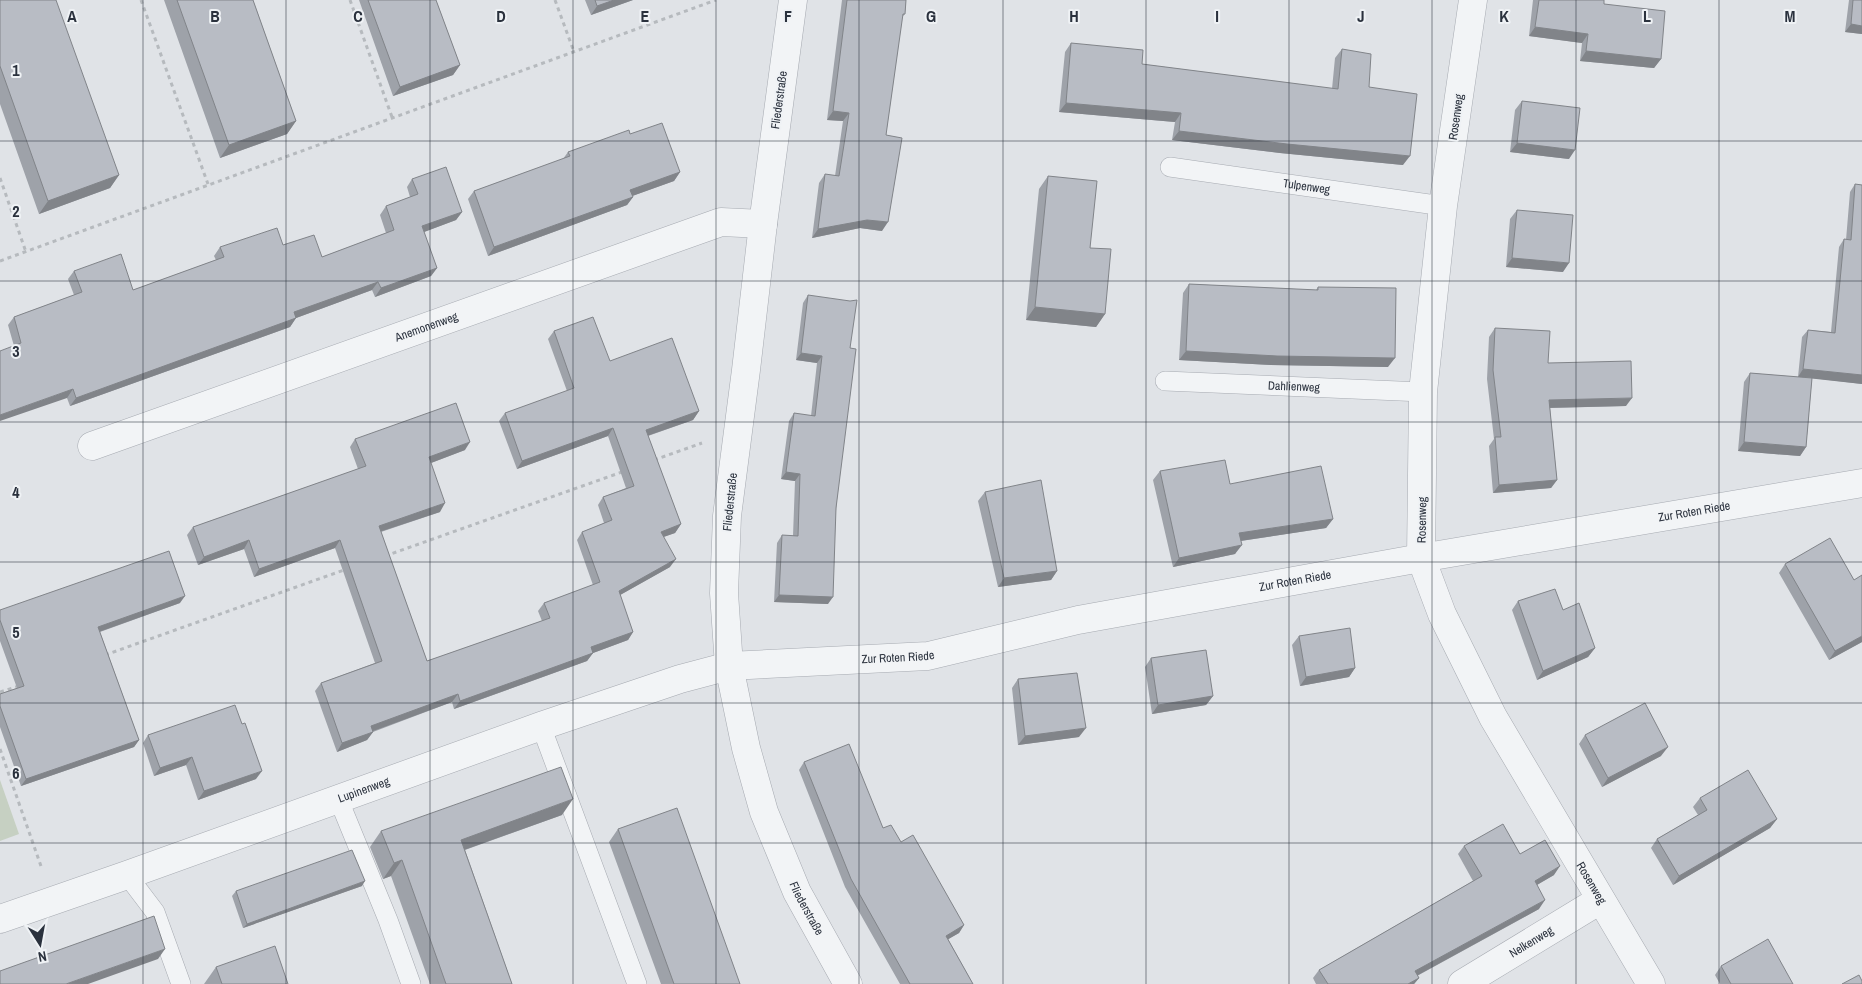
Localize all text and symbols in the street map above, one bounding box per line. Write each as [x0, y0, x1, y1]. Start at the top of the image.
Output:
text: A [67, 5, 77, 27]
text: B [210, 5, 220, 27]
text: C [353, 5, 363, 27]
text: D [496, 5, 506, 27]
text: E [641, 5, 650, 27]
text: F [784, 5, 792, 27]
text: G [926, 5, 936, 27]
text: H [1069, 5, 1079, 27]
text: I [1215, 5, 1219, 27]
text: J [1357, 5, 1365, 27]
text: K [1499, 5, 1509, 27]
text: L [1643, 5, 1651, 27]
text: M [1785, 5, 1796, 27]
text: 1 [12, 59, 20, 81]
street label: Fliederstraße [767, 70, 791, 130]
street label: Rosenweg [1445, 92, 1467, 141]
street label: Tulpenweg [1282, 175, 1332, 198]
text: 2 [12, 200, 20, 222]
street label: Anemonenweg [392, 308, 461, 346]
text: 3 [12, 340, 20, 362]
street label: Dahlienweg [1268, 377, 1321, 396]
street label: Fliederstraße [719, 472, 741, 532]
text: 4 [12, 481, 20, 503]
street label: Rosenweg [1414, 496, 1430, 543]
street label: Zur Roten Riede [1657, 498, 1731, 526]
street label: Zur Roten Riede [1258, 566, 1332, 595]
text: 5 [12, 621, 20, 643]
street label: Zur Roten Riede [861, 647, 936, 667]
text: 6 [12, 762, 20, 784]
street label: Lupinenweg [336, 773, 392, 806]
street label: Rosenweg [1573, 859, 1610, 908]
street label: Fliederstraße [786, 879, 827, 938]
north arrow [15, 919, 65, 969]
street label: Nelkenweg [1506, 922, 1557, 961]
text: N [37, 947, 48, 966]

